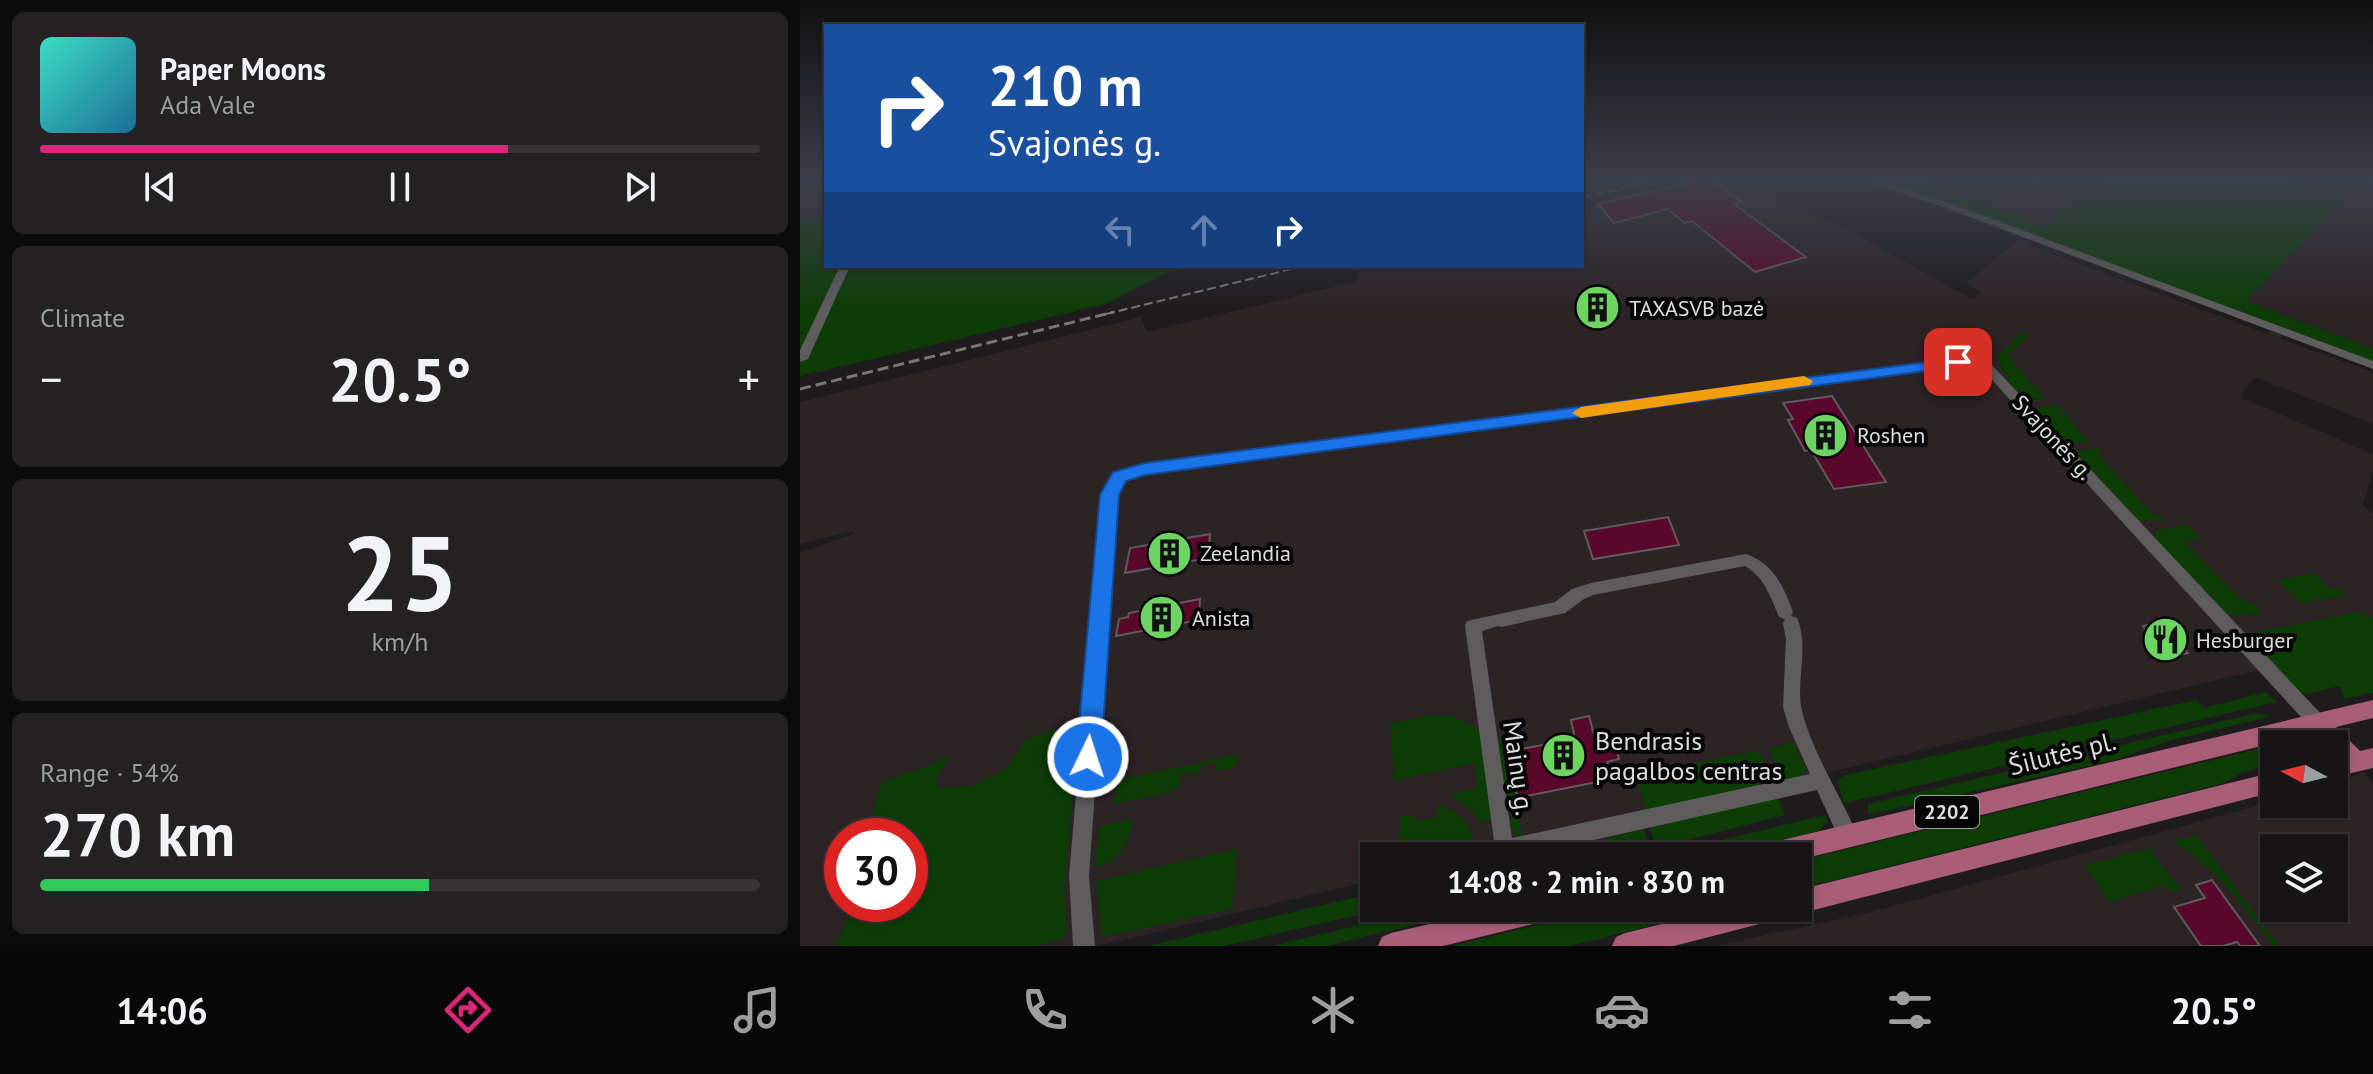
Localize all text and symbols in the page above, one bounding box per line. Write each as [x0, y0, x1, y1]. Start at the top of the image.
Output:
text: Paper Moons [160, 49, 326, 88]
text: 210 m [988, 49, 1143, 121]
icon: right [856, 56, 960, 160]
text: Ada Vale [160, 88, 255, 121]
text: Svajonės g. [988, 119, 1161, 166]
icon: previous [138, 165, 182, 209]
icon: pause [378, 165, 422, 209]
icon: next [618, 165, 662, 209]
icon: left [1098, 208, 1142, 252]
icon: ahead [1182, 208, 1226, 252]
icon: right [1266, 208, 1310, 252]
building icon: TAXASVB bazė [1574, 284, 1622, 332]
place label: TAXASVB bazė [1629, 294, 1764, 322]
text: Climate [40, 301, 125, 334]
pin [1924, 328, 1992, 396]
text: 20.5° [328, 340, 472, 418]
icon: arrive [1936, 340, 1980, 384]
text: − [40, 350, 62, 407]
text: + [738, 350, 760, 407]
street label: Svajonės g. [2007, 389, 2099, 485]
building icon: Roshen [1802, 411, 1850, 459]
place label: Roshen [1857, 421, 1925, 449]
text: 25 [341, 505, 459, 640]
building icon: Zeelandia [1145, 529, 1193, 577]
place label: Zeelandia [1200, 539, 1291, 567]
building icon: Anista [1137, 594, 1185, 642]
place label: Anista [1192, 604, 1250, 632]
restaurant icon: Hesburger [2141, 616, 2189, 664]
text: km/h [372, 625, 429, 658]
place label: Hesburger [2196, 626, 2293, 654]
position arrow [1046, 715, 1130, 799]
street label: Mainų g. [1496, 719, 1542, 817]
place label: Bendrasis pagalbos centras [1595, 724, 1782, 787]
street label: Šilutės pl. [2005, 724, 2119, 782]
north arrow [2260, 730, 2348, 818]
map controls [2260, 730, 2348, 922]
building icon: Bendrasis pagalbos centras [1540, 731, 1588, 779]
text: Range · 54% [40, 756, 179, 789]
text: 270 km [40, 795, 235, 873]
road number: 2202 [1915, 796, 1979, 828]
speed limit sign: 30 [824, 818, 928, 922]
button: layers [2260, 834, 2348, 922]
text: 14:08 · 2 min · 830 m [1447, 862, 1725, 901]
icon: directions [440, 982, 496, 1038]
icon: music [729, 982, 785, 1038]
icon: phone [1017, 982, 1073, 1038]
icon: climate [1305, 982, 1361, 1038]
icon: car [1594, 982, 1650, 1038]
icon: filters [1882, 982, 1938, 1038]
text: 14:06 [116, 987, 208, 1034]
text: 20.5° [2171, 987, 2257, 1034]

